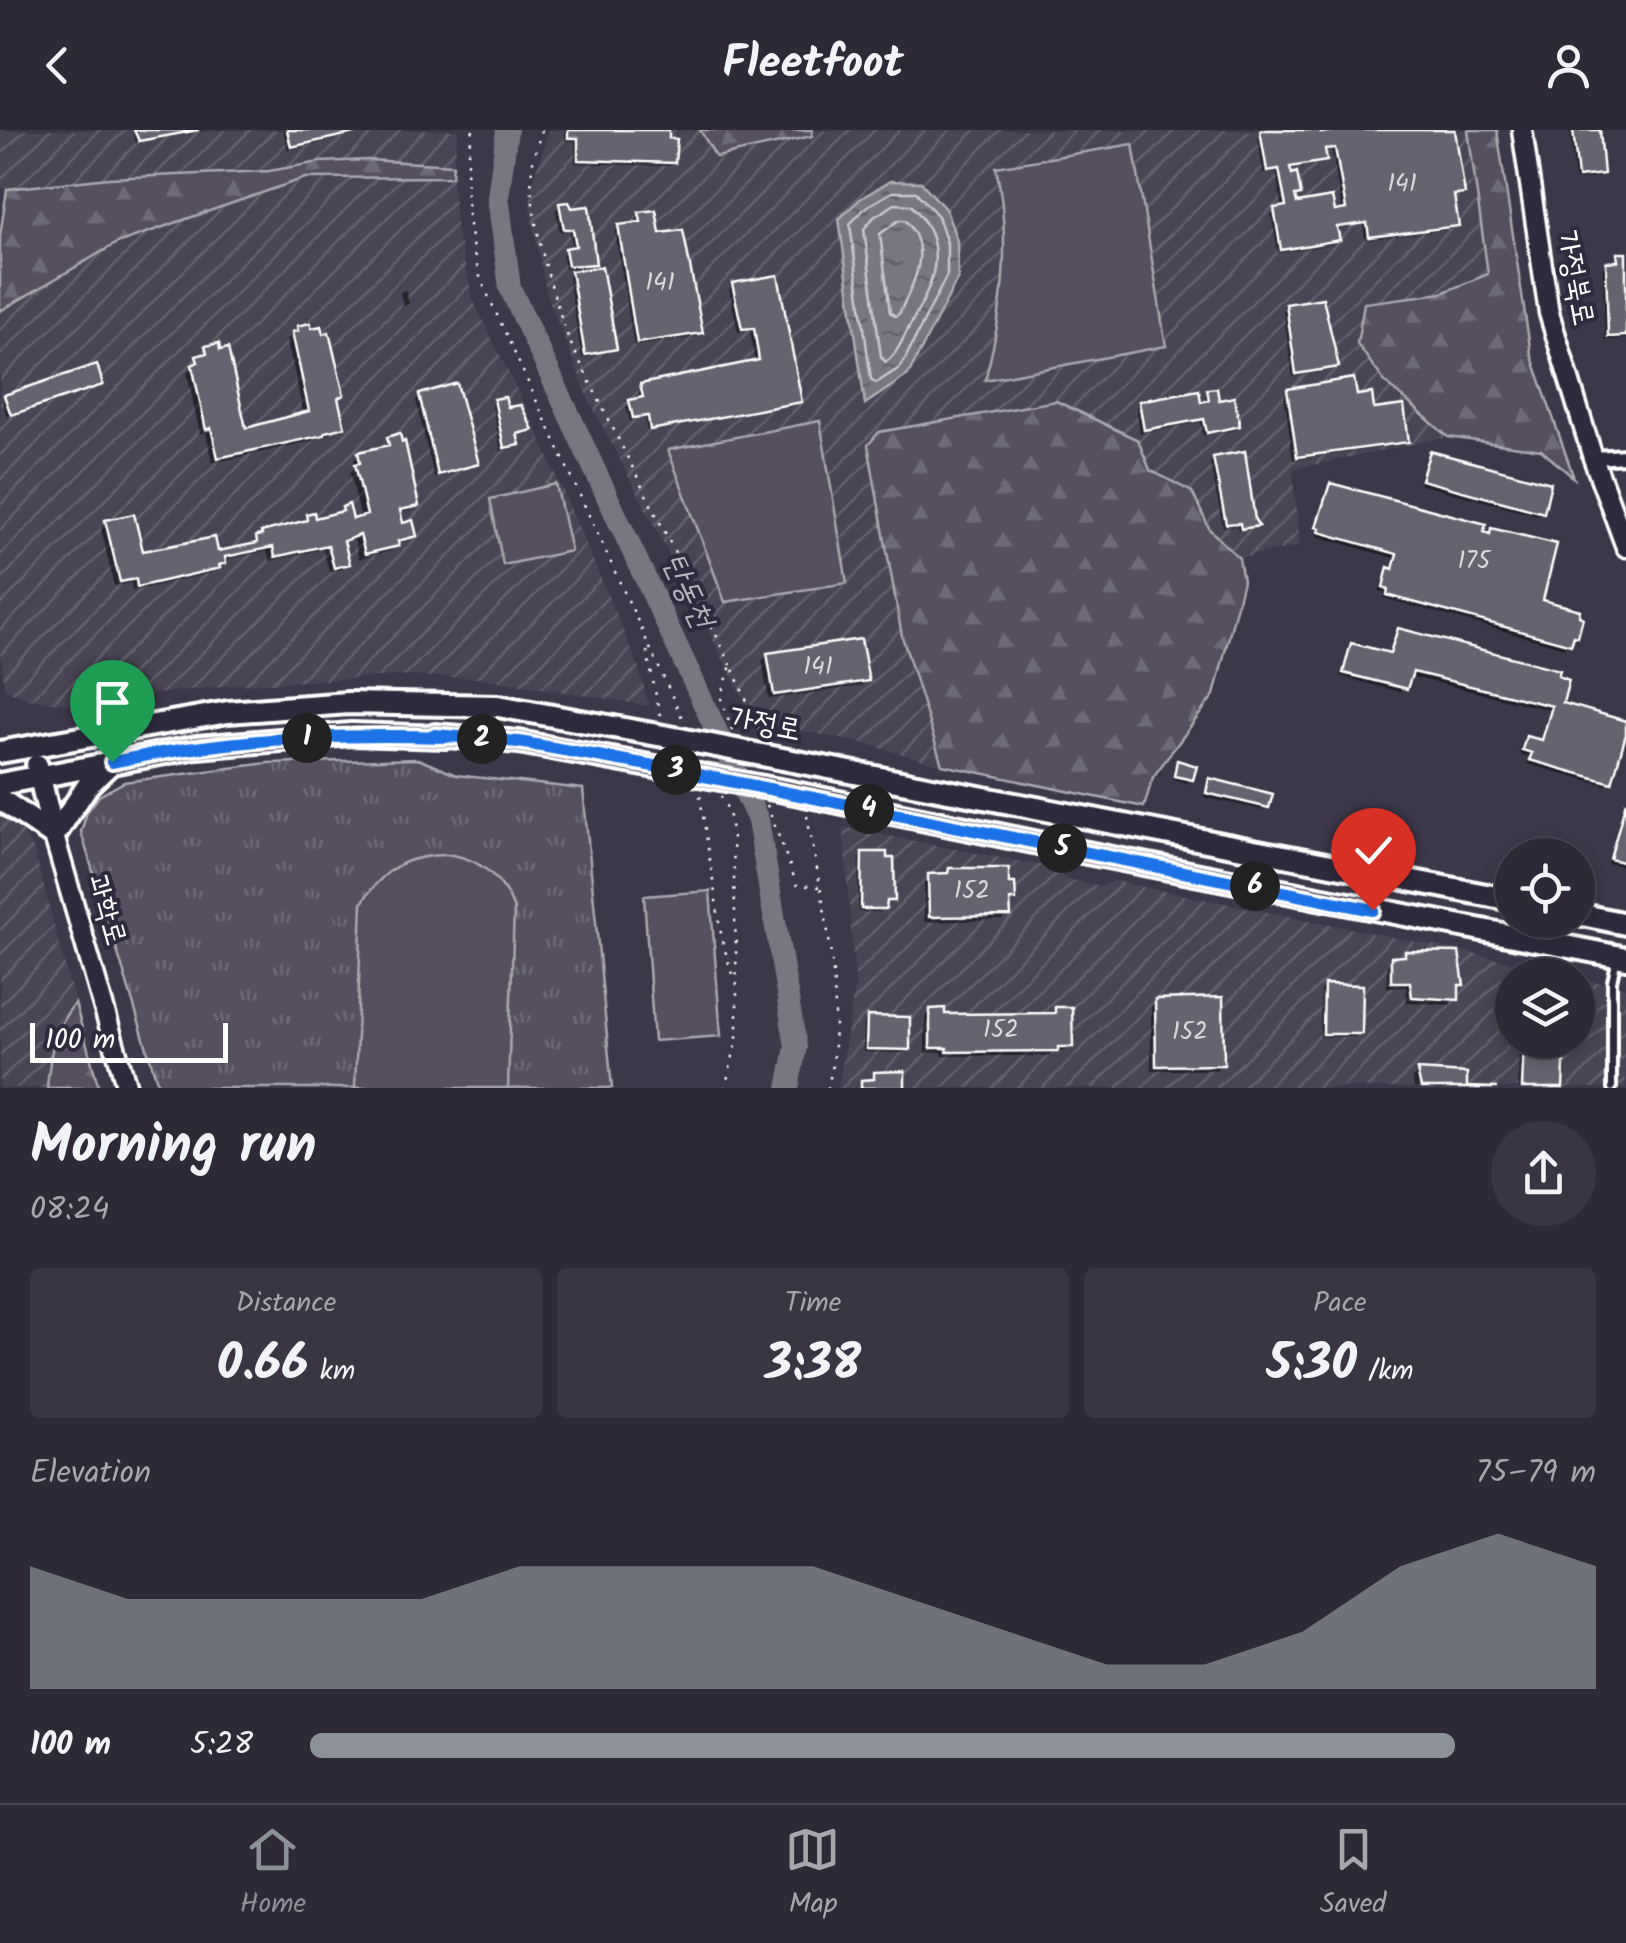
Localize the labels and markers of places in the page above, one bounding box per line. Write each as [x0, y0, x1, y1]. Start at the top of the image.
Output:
pin [70, 660, 155, 763]
pin: 1 [282, 713, 332, 763]
pin: 2 [457, 714, 507, 764]
pin: 3 [651, 745, 701, 795]
pin: 4 [844, 784, 894, 834]
pin [1331, 808, 1416, 911]
pin: 5 [1037, 823, 1087, 873]
pin: 6 [1230, 861, 1280, 911]

